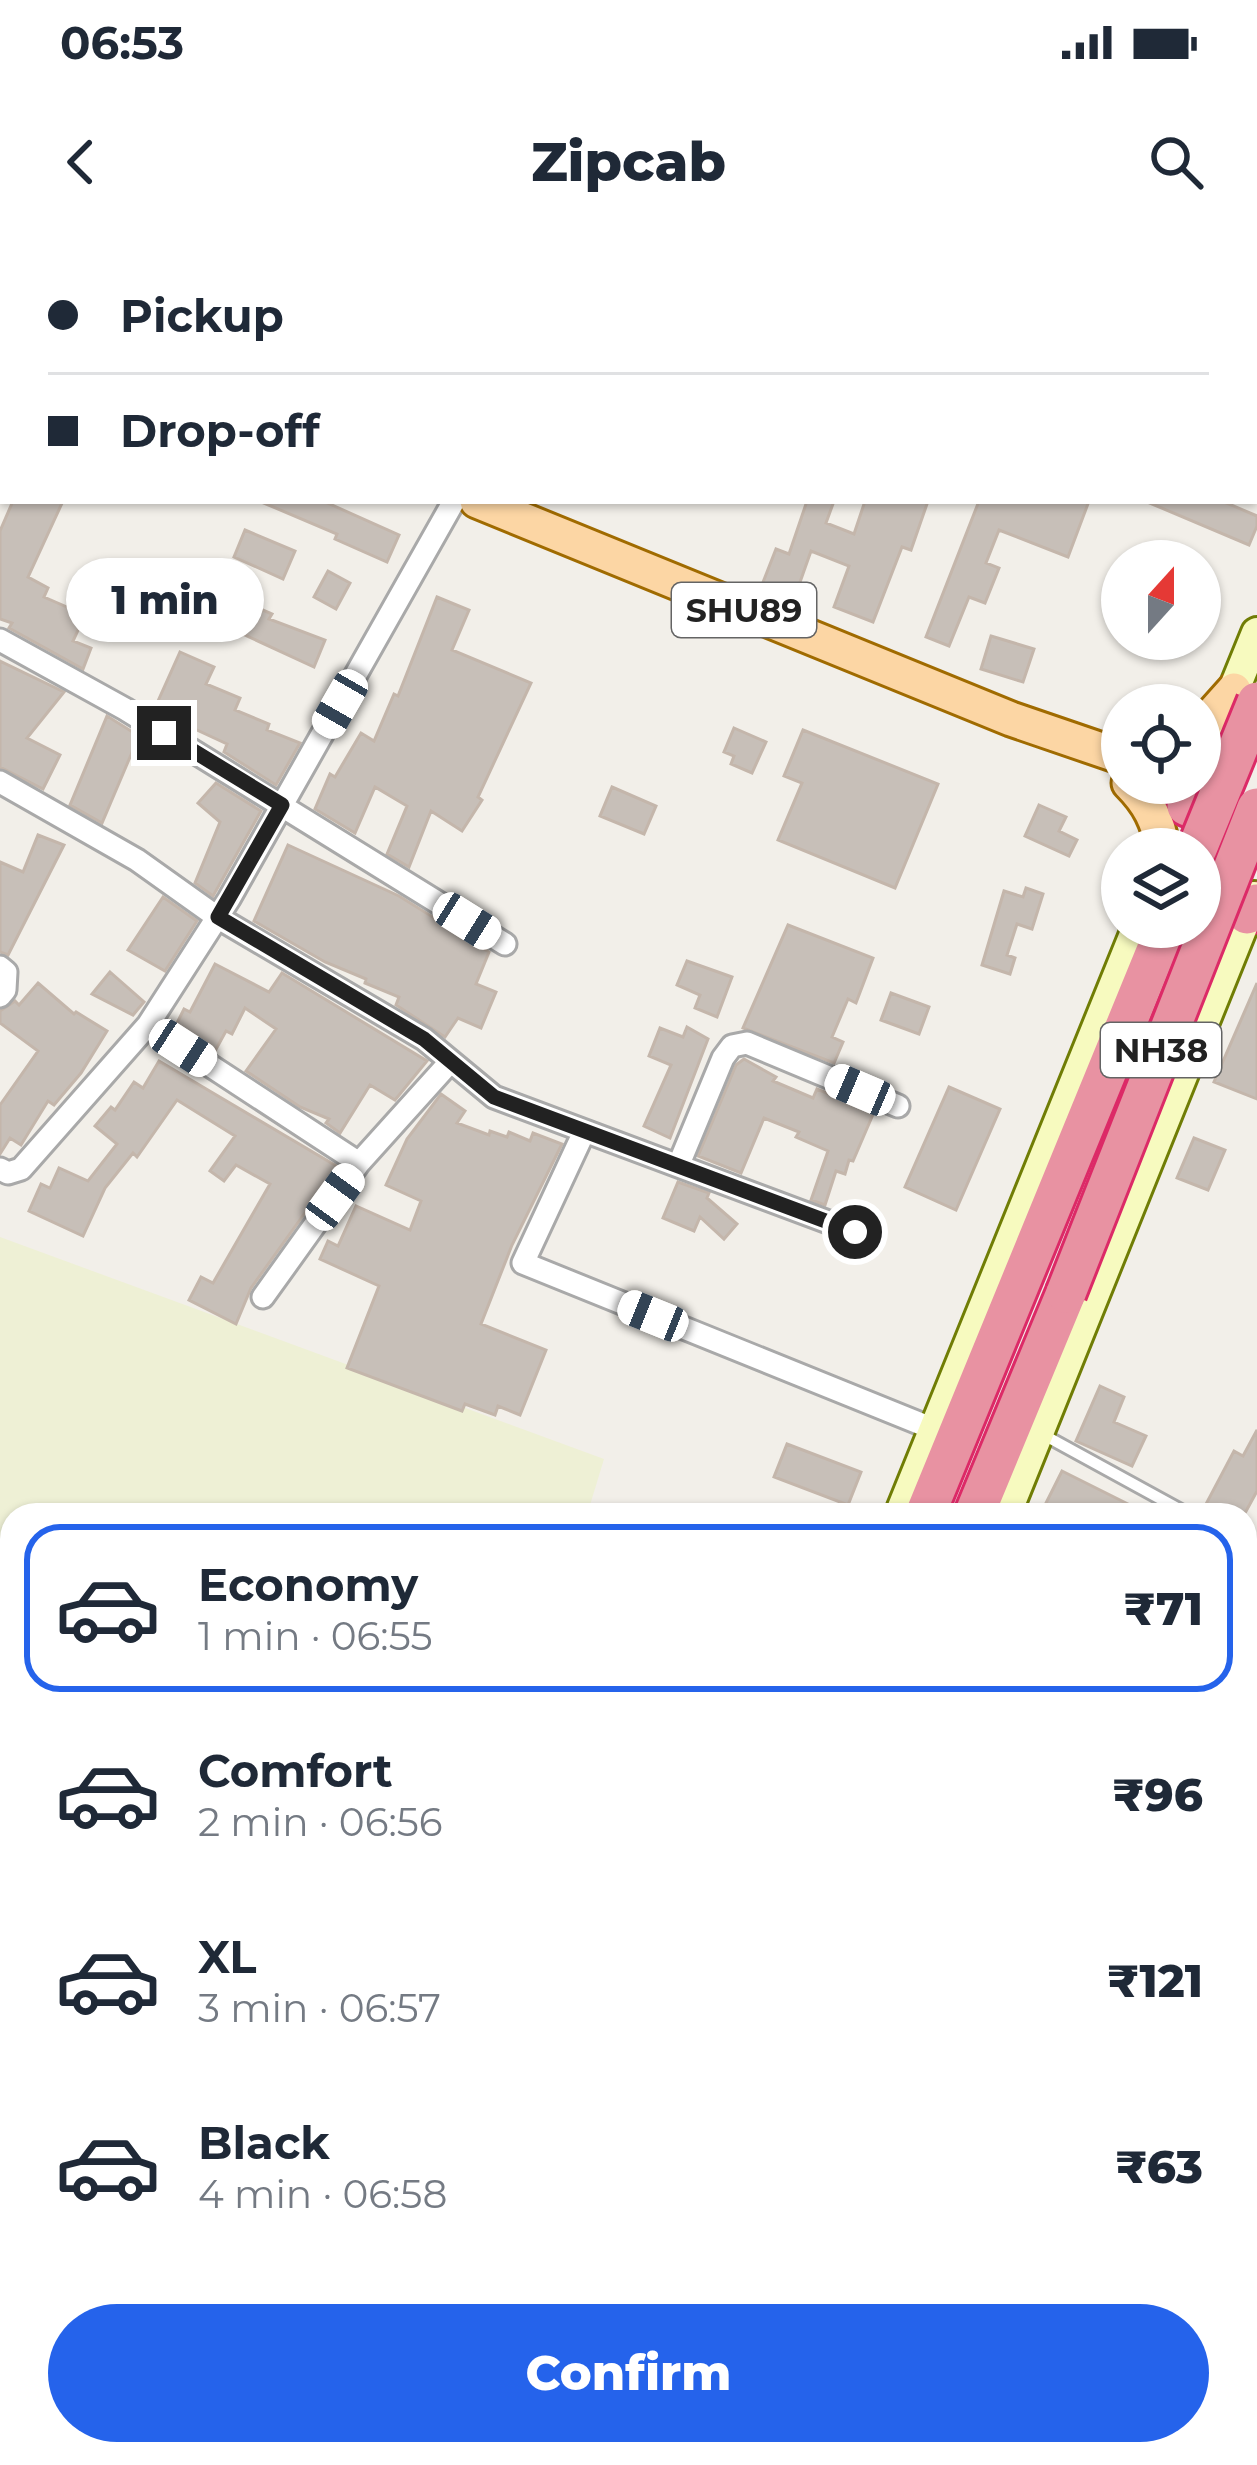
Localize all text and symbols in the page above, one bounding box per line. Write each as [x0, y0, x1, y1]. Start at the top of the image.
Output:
text: 06:53 [60, 15, 184, 70]
icon: back [48, 129, 114, 195]
text: Zipcab [531, 129, 726, 195]
icon: search [1143, 129, 1209, 195]
text: Pickup [120, 288, 284, 343]
text: Drop-off [120, 403, 320, 458]
north arrow [1101, 540, 1221, 660]
map controls [1101, 540, 1221, 948]
callout: 1 min [65, 559, 263, 643]
text: 1 min [111, 576, 219, 624]
road number: SHU89 [672, 583, 816, 637]
car [306, 664, 374, 744]
button: locate [1101, 684, 1221, 804]
route end [137, 706, 191, 760]
button: layers [1101, 828, 1221, 948]
car [427, 887, 507, 955]
car [143, 1013, 223, 1083]
road number: NH38 [1101, 1023, 1221, 1077]
car [820, 1059, 900, 1121]
car [299, 1157, 371, 1237]
route start [828, 1205, 882, 1259]
car [613, 1286, 693, 1346]
icon: car [54, 1554, 162, 1662]
text: Economy [198, 1557, 418, 1612]
text: ₹71 [1123, 1581, 1203, 1636]
text: 1 min · 06:55 [198, 1612, 433, 1660]
icon: car [54, 1740, 162, 1848]
text: Comfort [198, 1743, 393, 1798]
text: ₹96 [1112, 1767, 1203, 1822]
text: 2 min · 06:56 [198, 1798, 443, 1846]
icon: car [54, 1926, 162, 2034]
text: XL [198, 1929, 256, 1984]
text: ₹121 [1107, 1953, 1203, 2008]
text: 3 min · 06:57 [198, 1984, 441, 2032]
icon: car [54, 2112, 162, 2220]
text: Black [198, 2115, 330, 2170]
text: ₹63 [1115, 2139, 1203, 2194]
text: 4 min · 06:58 [198, 2170, 447, 2218]
button: Confirm [48, 2304, 1209, 2442]

